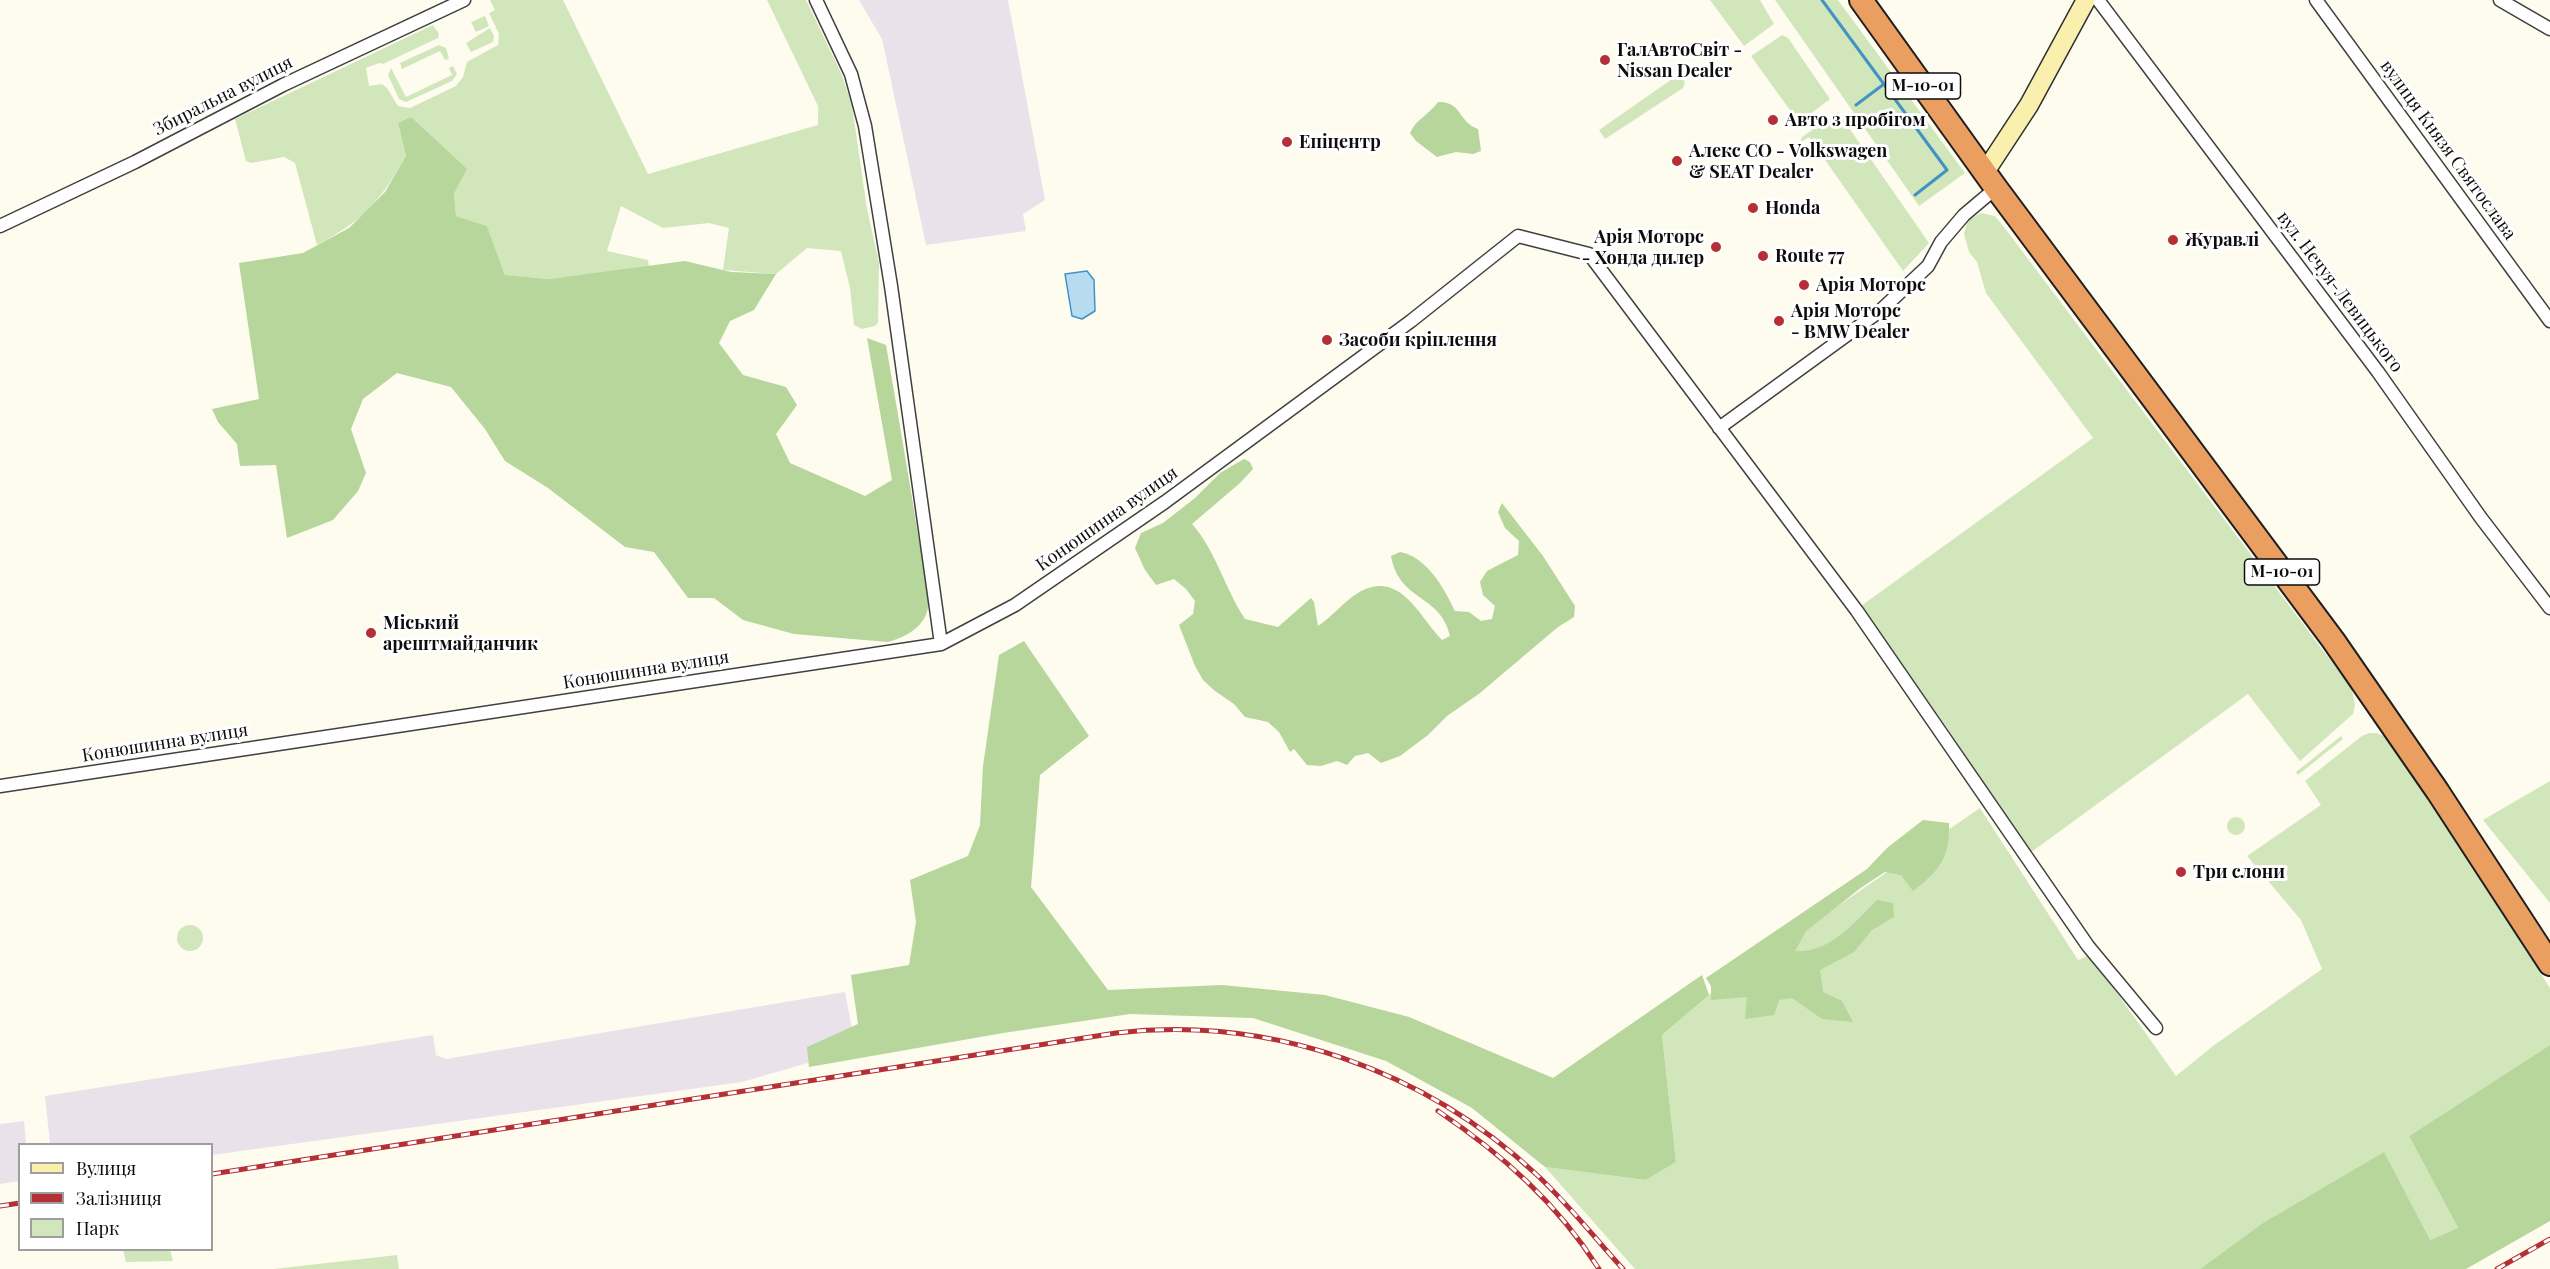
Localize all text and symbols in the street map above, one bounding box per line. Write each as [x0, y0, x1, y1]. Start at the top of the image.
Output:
place label: ГалАвтоСвіт - Nissan Dealer [1617, 39, 1742, 82]
street label: Збиральна вулиця [150, 52, 296, 140]
marker: ГалАвтоСвіт - Nissan Dealer [1598, 53, 1612, 67]
street label: вулиця Князя Святослава [2376, 56, 2520, 244]
road number: М-10-01 [1886, 73, 1960, 99]
place label: Авто з пробігом [1785, 109, 1926, 131]
marker: Авто з пробігом [1766, 113, 1780, 127]
place label: Епіцентр [1299, 131, 1381, 153]
marker: Епіцентр [1280, 135, 1294, 149]
place label: Алекс CO - Volkswagen & SEAT Dealer [1689, 140, 1887, 182]
marker: Алекс CO - Volkswagen & SEAT Dealer [1670, 154, 1684, 168]
place label: Honda [1765, 197, 1820, 219]
marker: Honda [1746, 201, 1760, 215]
street label: вул. Нечуя-Левицького [2272, 207, 2408, 377]
place label: Арія Моторс - Хонда дилер [1582, 226, 1704, 268]
place label: Журавлі [2185, 229, 2259, 251]
marker: Журавлі [2166, 233, 2180, 247]
marker: Арія Моторс - Хонда дилер [1709, 240, 1723, 254]
place label: Route 77 [1775, 245, 1844, 267]
marker: Route 77 [1756, 249, 1770, 263]
place label: Арія Моторс [1816, 274, 1926, 296]
marker: Арія Моторс [1797, 278, 1811, 292]
place label: Арія Моторс - BMW Dealer [1791, 300, 1909, 342]
marker: Арія Моторс - BMW Dealer [1772, 314, 1786, 328]
place label: Засоби кріплення [1339, 329, 1497, 351]
marker: Засоби кріплення [1320, 333, 1334, 347]
street label: Конюшинна вулиця [1032, 462, 1182, 576]
road number: М-10-01 [2244, 559, 2320, 585]
place label: Міський арештмайданчик [383, 612, 538, 654]
marker: Міський арештмайданчик [364, 626, 378, 640]
street label: Конюшинна вулиця [561, 646, 731, 694]
street label: Конюшинна вулиця [80, 719, 250, 767]
place label: Три слони [2193, 861, 2285, 883]
marker: Три слони [2174, 865, 2188, 879]
legend [18, 1143, 213, 1251]
text: Вулиця [76, 1156, 136, 1180]
text: Залізниця [76, 1186, 162, 1210]
text: Парк [76, 1216, 119, 1240]

